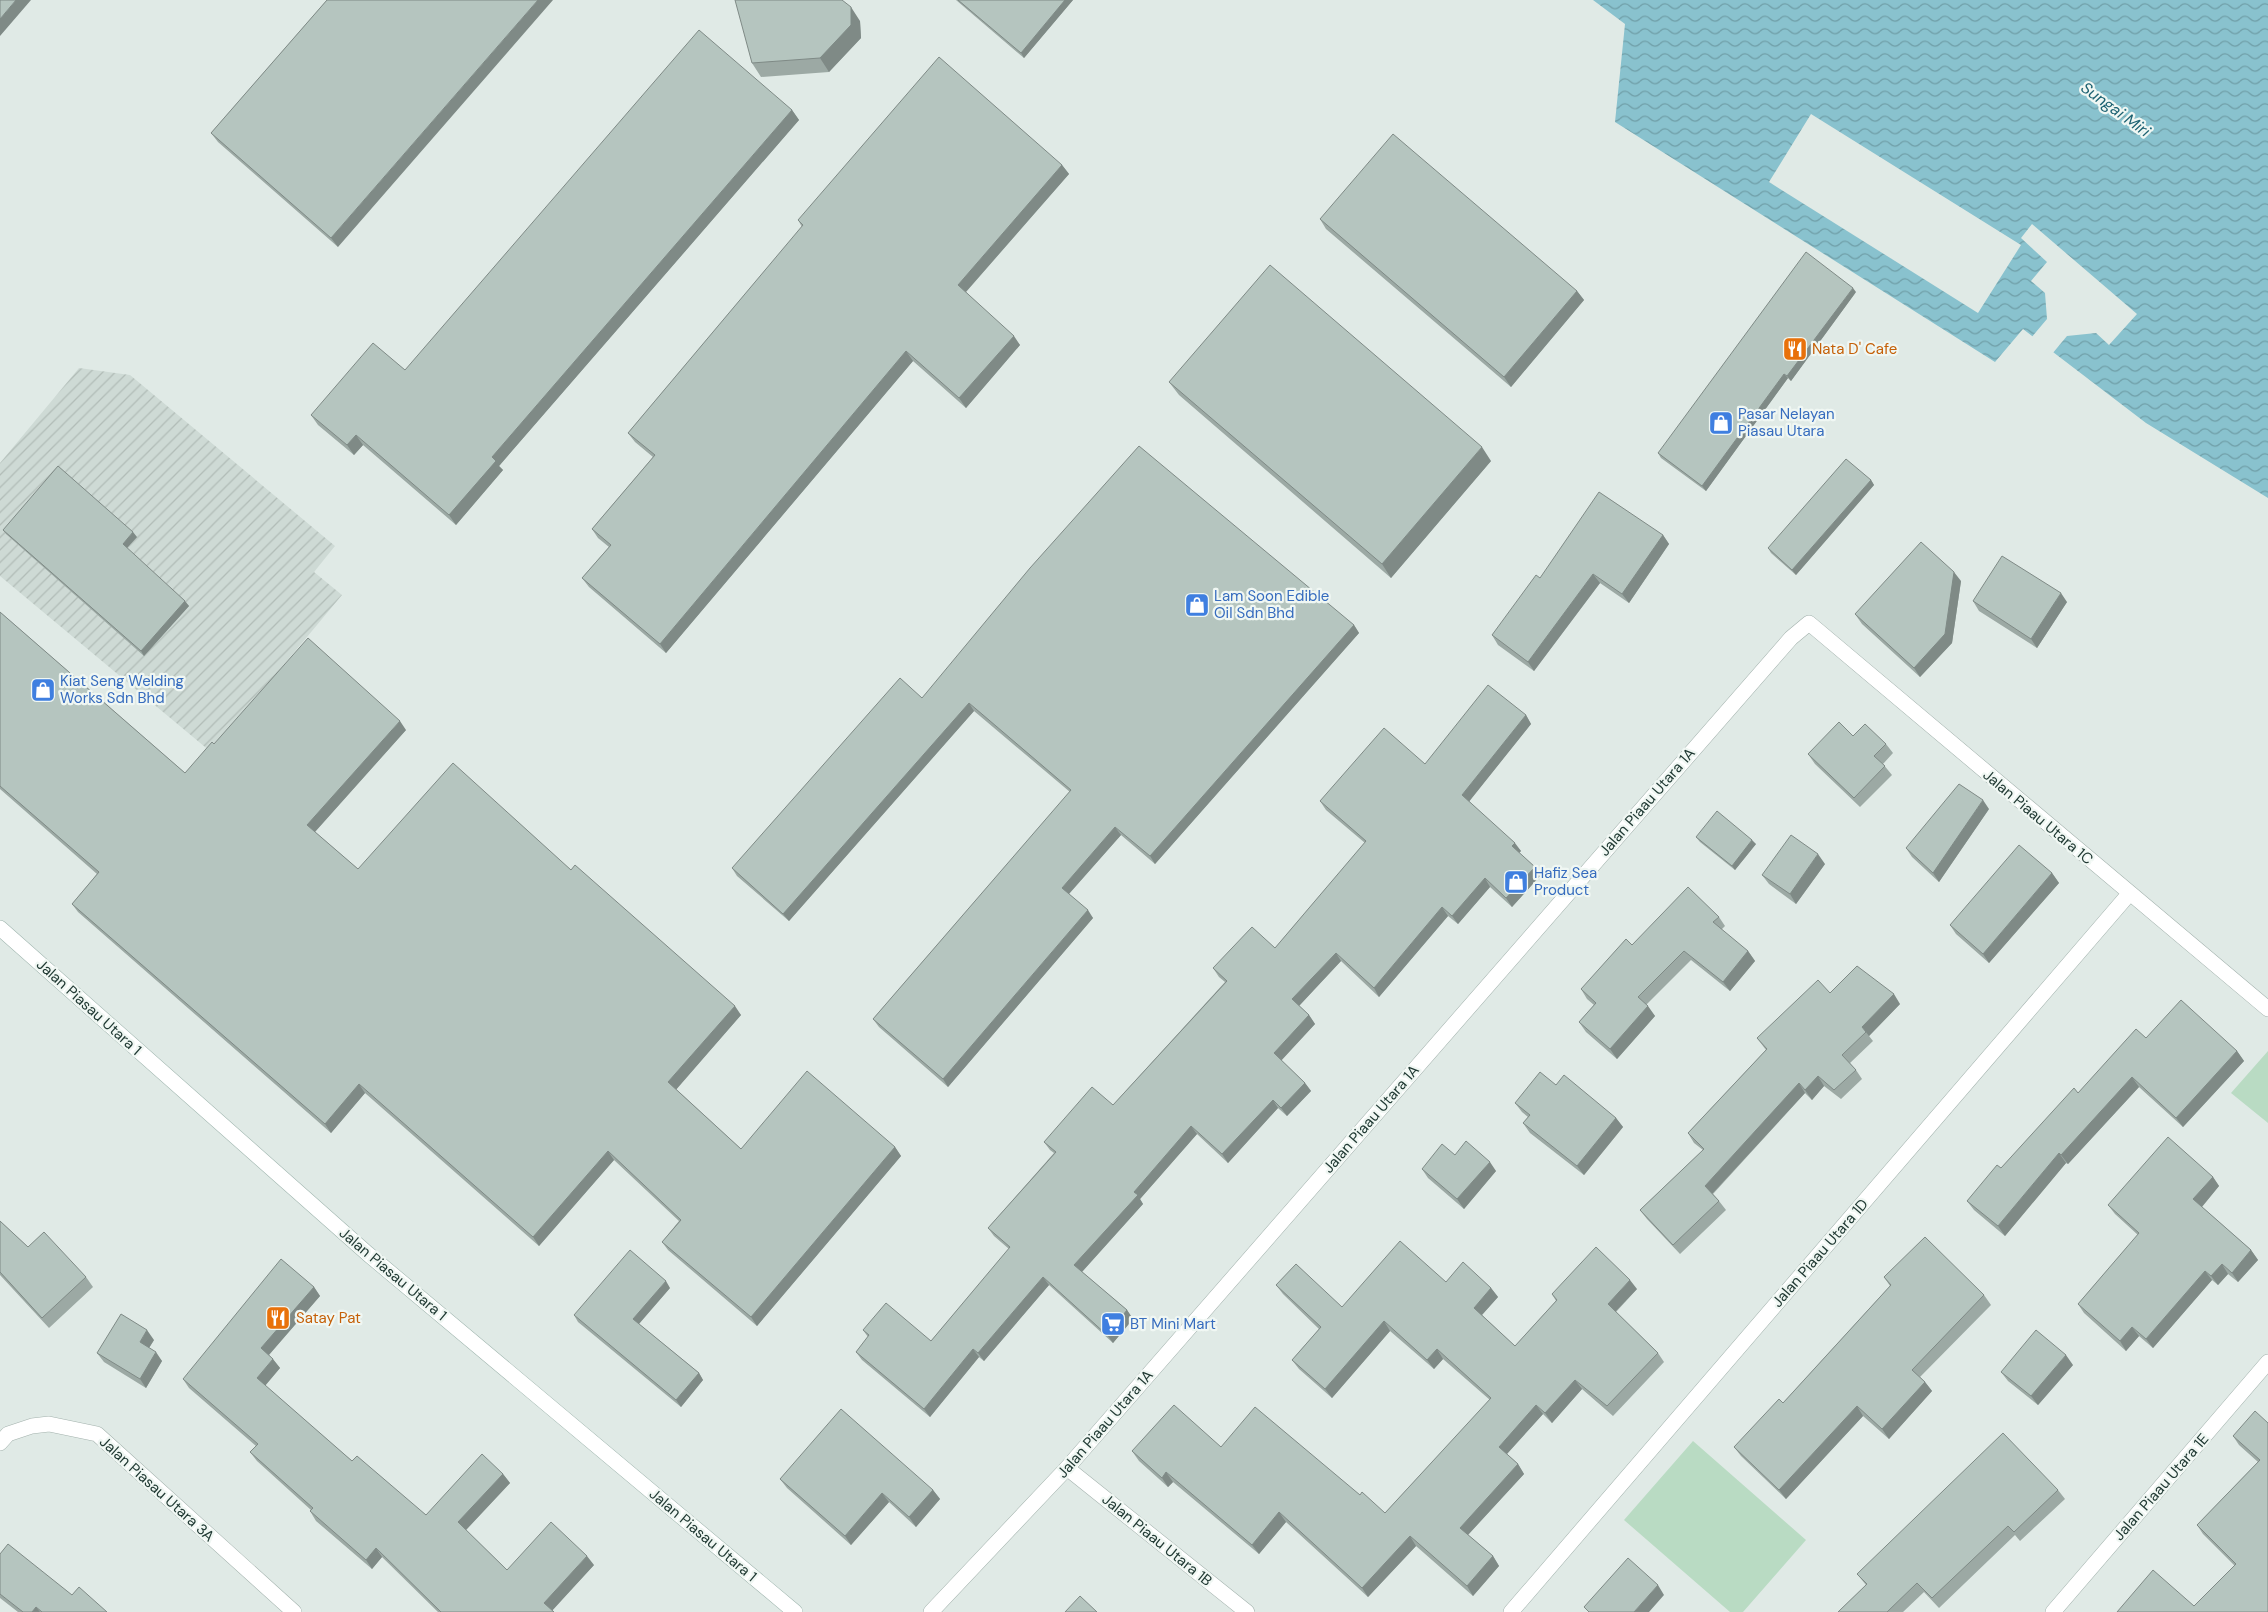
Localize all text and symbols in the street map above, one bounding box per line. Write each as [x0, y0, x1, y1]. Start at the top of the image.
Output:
water label: Sungai Miri [2077, 77, 2156, 142]
restaurant icon: Nata D' Cafe [1782, 336, 1808, 362]
place label: Nata D' Cafe [1812, 339, 1897, 359]
place label: Pasar Nelayan Piasau Utara [1738, 404, 1835, 441]
shop icon: Pasar Nelayan Piasau Utara [1708, 410, 1734, 436]
place label: Lam Soon Edible Oil Sdn Bhd [1214, 586, 1329, 623]
shop icon: Lam Soon Edible Oil Sdn Bhd [1184, 592, 1210, 618]
place label: Kiat Seng Welding Works Sdn Bhd [60, 671, 184, 708]
shop icon: Kiat Seng Welding Works Sdn Bhd [30, 677, 56, 703]
street label: Jalan Piaau Utara 1A [1594, 744, 1700, 860]
street label: Jalan Piaau Utara 1C [1979, 765, 2097, 869]
place label: Hafiz Sea Product [1534, 863, 1597, 900]
shop icon: Hafiz Sea Product [1503, 869, 1529, 895]
street label: Jalan Piasau Utara 1 [32, 954, 146, 1060]
street label: Jalan Piaau Utara 1A [1318, 1061, 1424, 1177]
street label: Jalan Piaau Utara 1D [1767, 1195, 1873, 1311]
street label: Jalan Piasau Utara 1 [335, 1223, 451, 1325]
restaurant icon: Satay Pat [265, 1305, 291, 1331]
place label: Satay Pat [296, 1308, 361, 1328]
supermarket icon: BT Mini Mart [1100, 1311, 1126, 1337]
place label: BT Mini Mart [1130, 1314, 1216, 1334]
street label: Jalan Piaau Utara 1A [1052, 1366, 1158, 1482]
street label: Jalan Piaau Utara 1E [2109, 1429, 2213, 1545]
street label: Jalan Piasau Utara 3A [95, 1432, 219, 1546]
street label: Jalan Piasau Utara 1 [645, 1484, 761, 1586]
street label: Jalan Piaau Utara 1B [1098, 1489, 1216, 1591]

